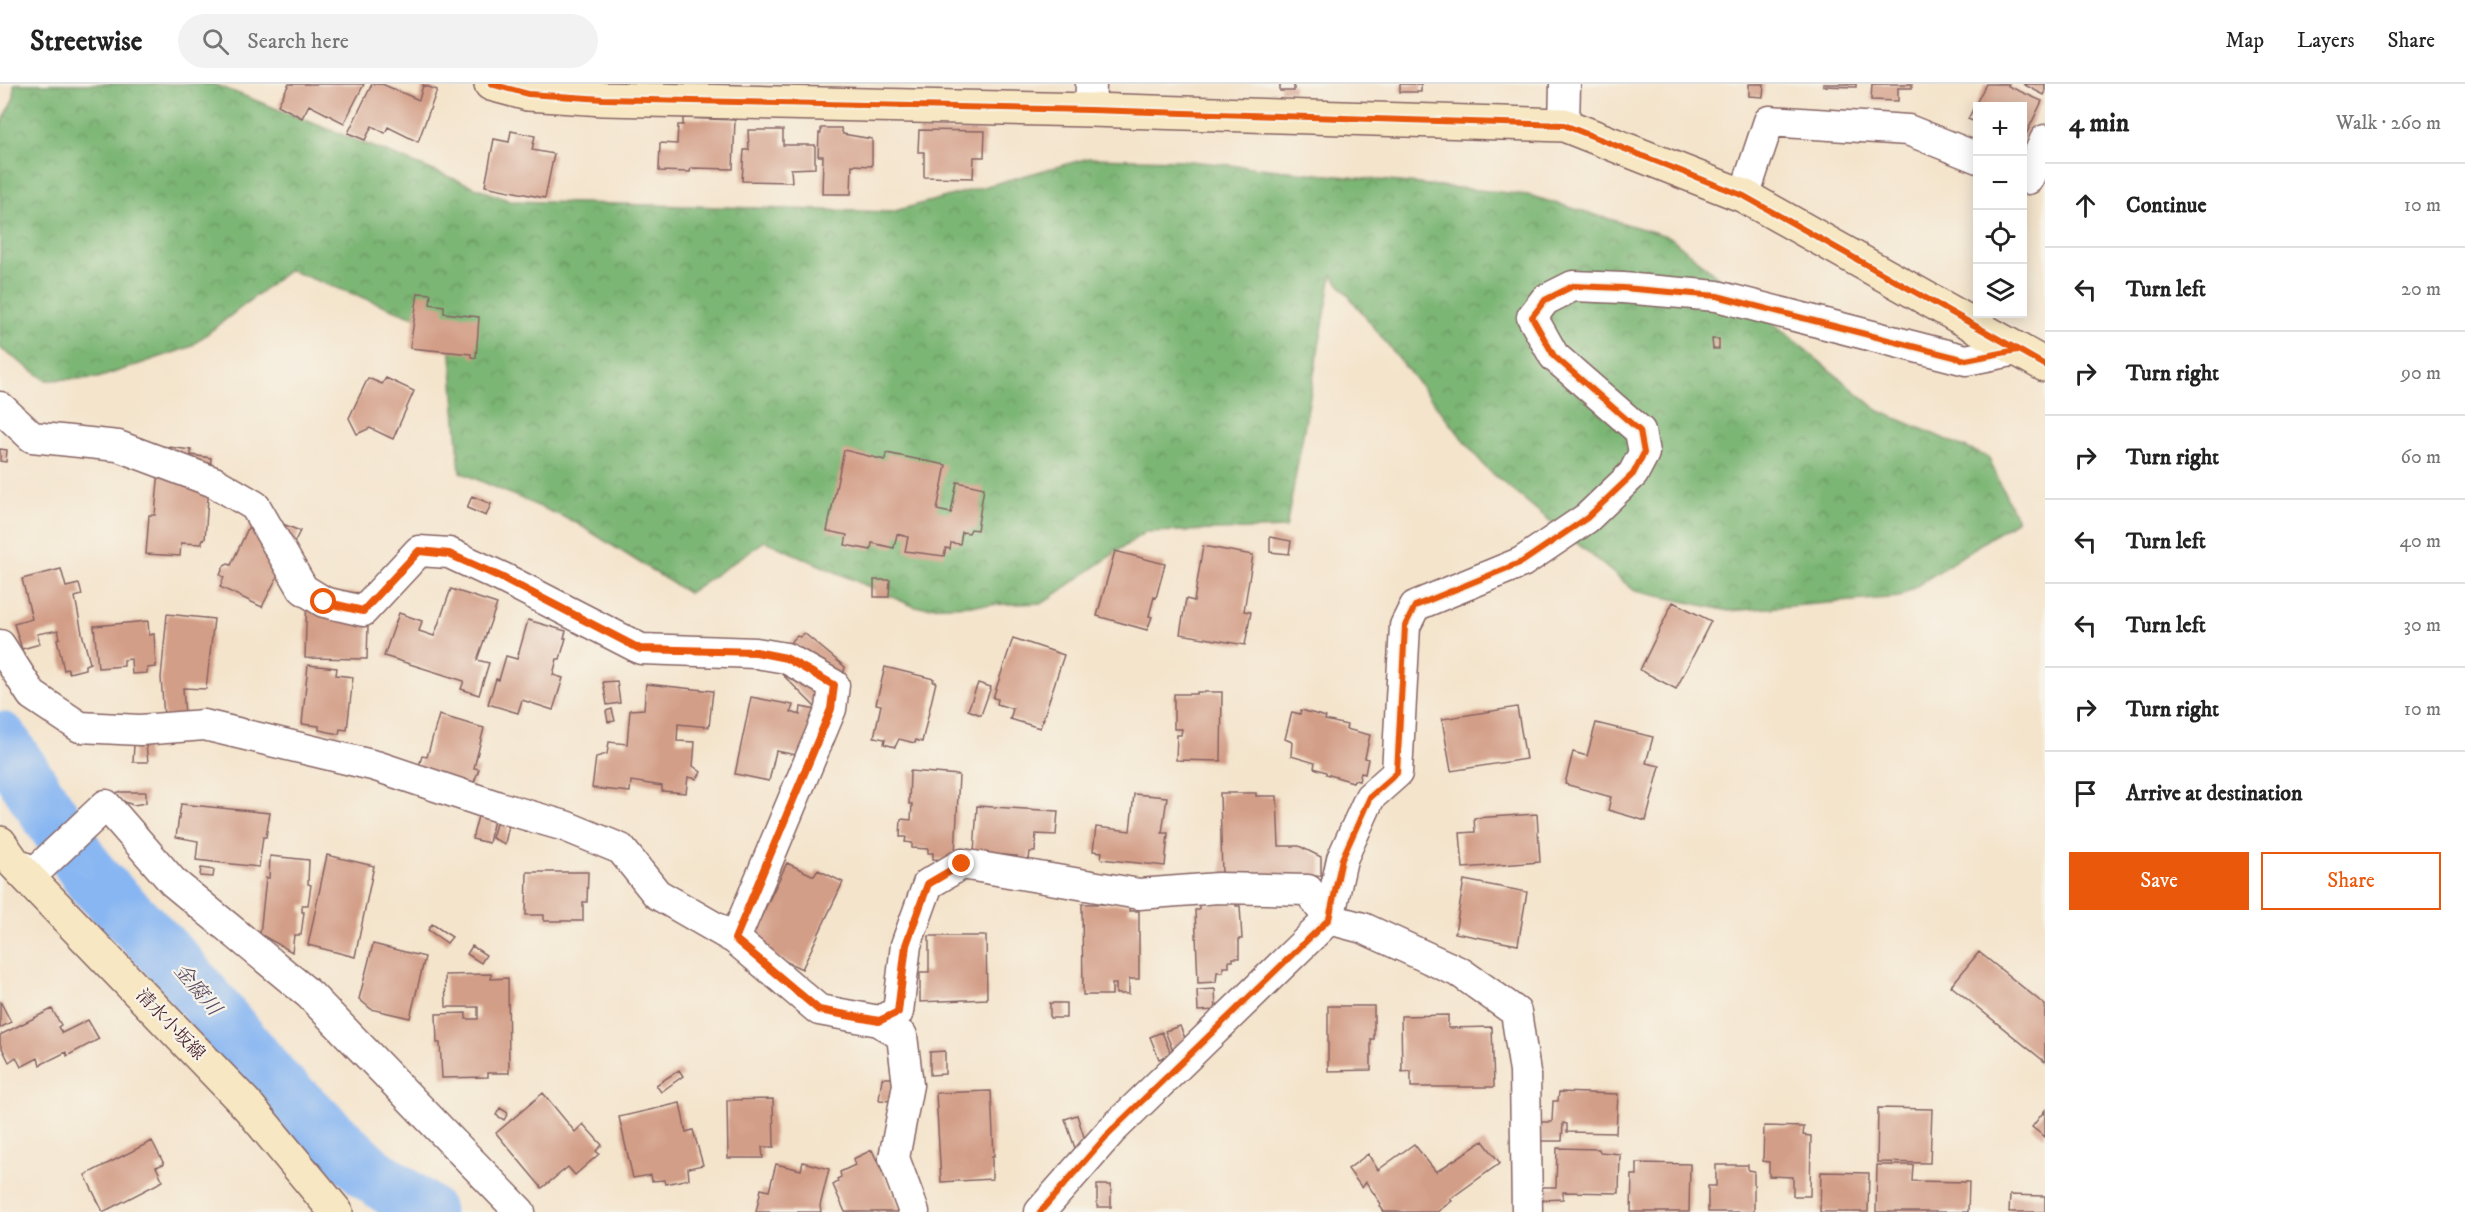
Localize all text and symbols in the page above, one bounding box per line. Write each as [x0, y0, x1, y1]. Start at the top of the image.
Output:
search box [178, 14, 598, 68]
text: Streetwise [30, 24, 142, 59]
icon: search [199, 25, 232, 58]
text: Search here [247, 28, 349, 55]
text: Map [2225, 28, 2264, 54]
text: Layers [2297, 28, 2355, 54]
text: Share [2388, 28, 2435, 54]
map controls [1973, 102, 2027, 318]
button: + [1973, 102, 2027, 156]
text: 4 min [2069, 107, 2129, 140]
text: Walk · 260 m [2336, 111, 2441, 136]
button: − [1973, 156, 2027, 210]
icon: ahead [2069, 189, 2102, 222]
text: Continue [2126, 192, 2207, 219]
text: 10 m [2404, 193, 2441, 218]
button: locate [1973, 210, 2027, 264]
button: layers [1973, 264, 2027, 318]
icon: left [2069, 273, 2102, 306]
text: Turn left [2126, 276, 2206, 303]
text: 20 m [2401, 277, 2441, 302]
icon: right [2069, 357, 2102, 390]
text: Turn right [2126, 360, 2219, 387]
text: 90 m [2401, 361, 2441, 386]
icon: right [2069, 441, 2102, 474]
text: Turn right [2126, 444, 2219, 471]
text: 60 m [2401, 445, 2441, 470]
icon: left [2069, 525, 2102, 558]
text: Turn left [2126, 528, 2206, 555]
text: 40 m [2399, 529, 2441, 554]
route start [310, 588, 336, 614]
icon: left [2069, 609, 2102, 642]
text: Turn left [2126, 612, 2206, 639]
text: 30 m [2403, 613, 2441, 638]
icon: right [2069, 693, 2102, 726]
text: Turn right [2126, 696, 2219, 723]
text: 10 m [2404, 697, 2441, 722]
icon: arrive [2069, 777, 2102, 810]
text: Arrive at destination [2126, 780, 2303, 807]
route end [948, 850, 974, 876]
button: Save [2069, 852, 2249, 910]
button: Share [2261, 852, 2441, 910]
water label: 金腐川 [168, 959, 227, 1023]
street label: 清水小坂線 [131, 985, 209, 1065]

